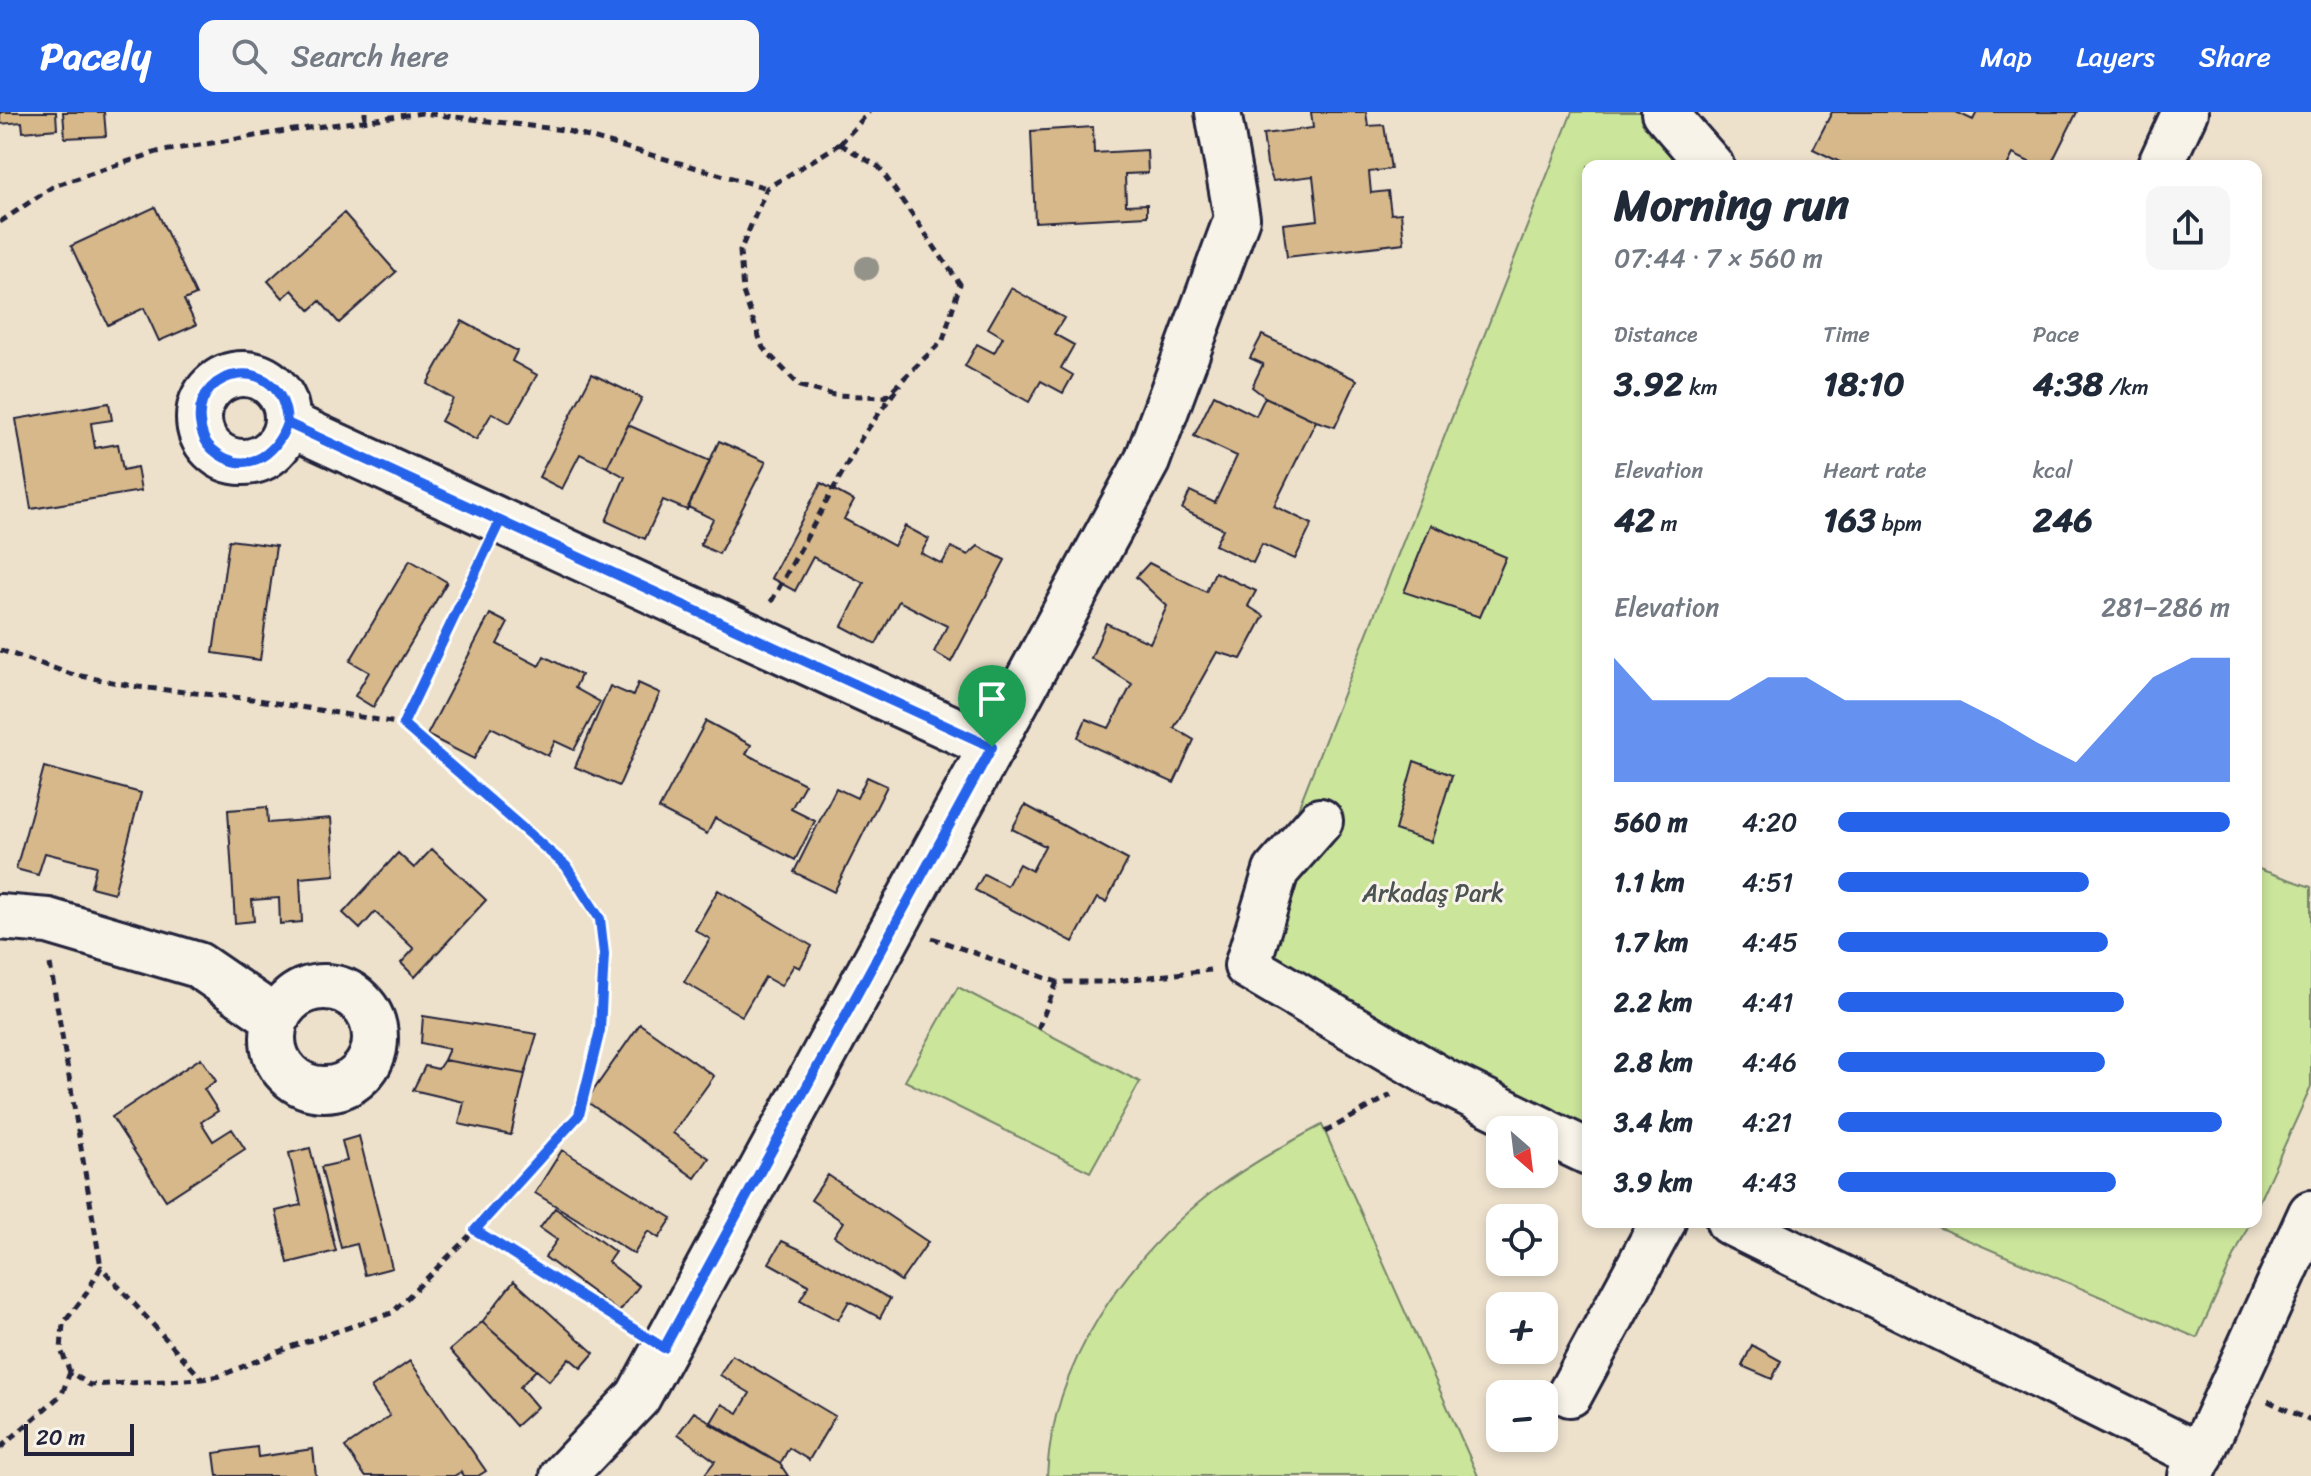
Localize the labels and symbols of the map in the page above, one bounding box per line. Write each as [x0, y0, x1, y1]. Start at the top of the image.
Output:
pin [958, 665, 1026, 747]
park label: Arkadaş Park [1361, 872, 1504, 914]
north arrow [1486, 1116, 1558, 1188]
scale bar [24, 1420, 134, 1456]

